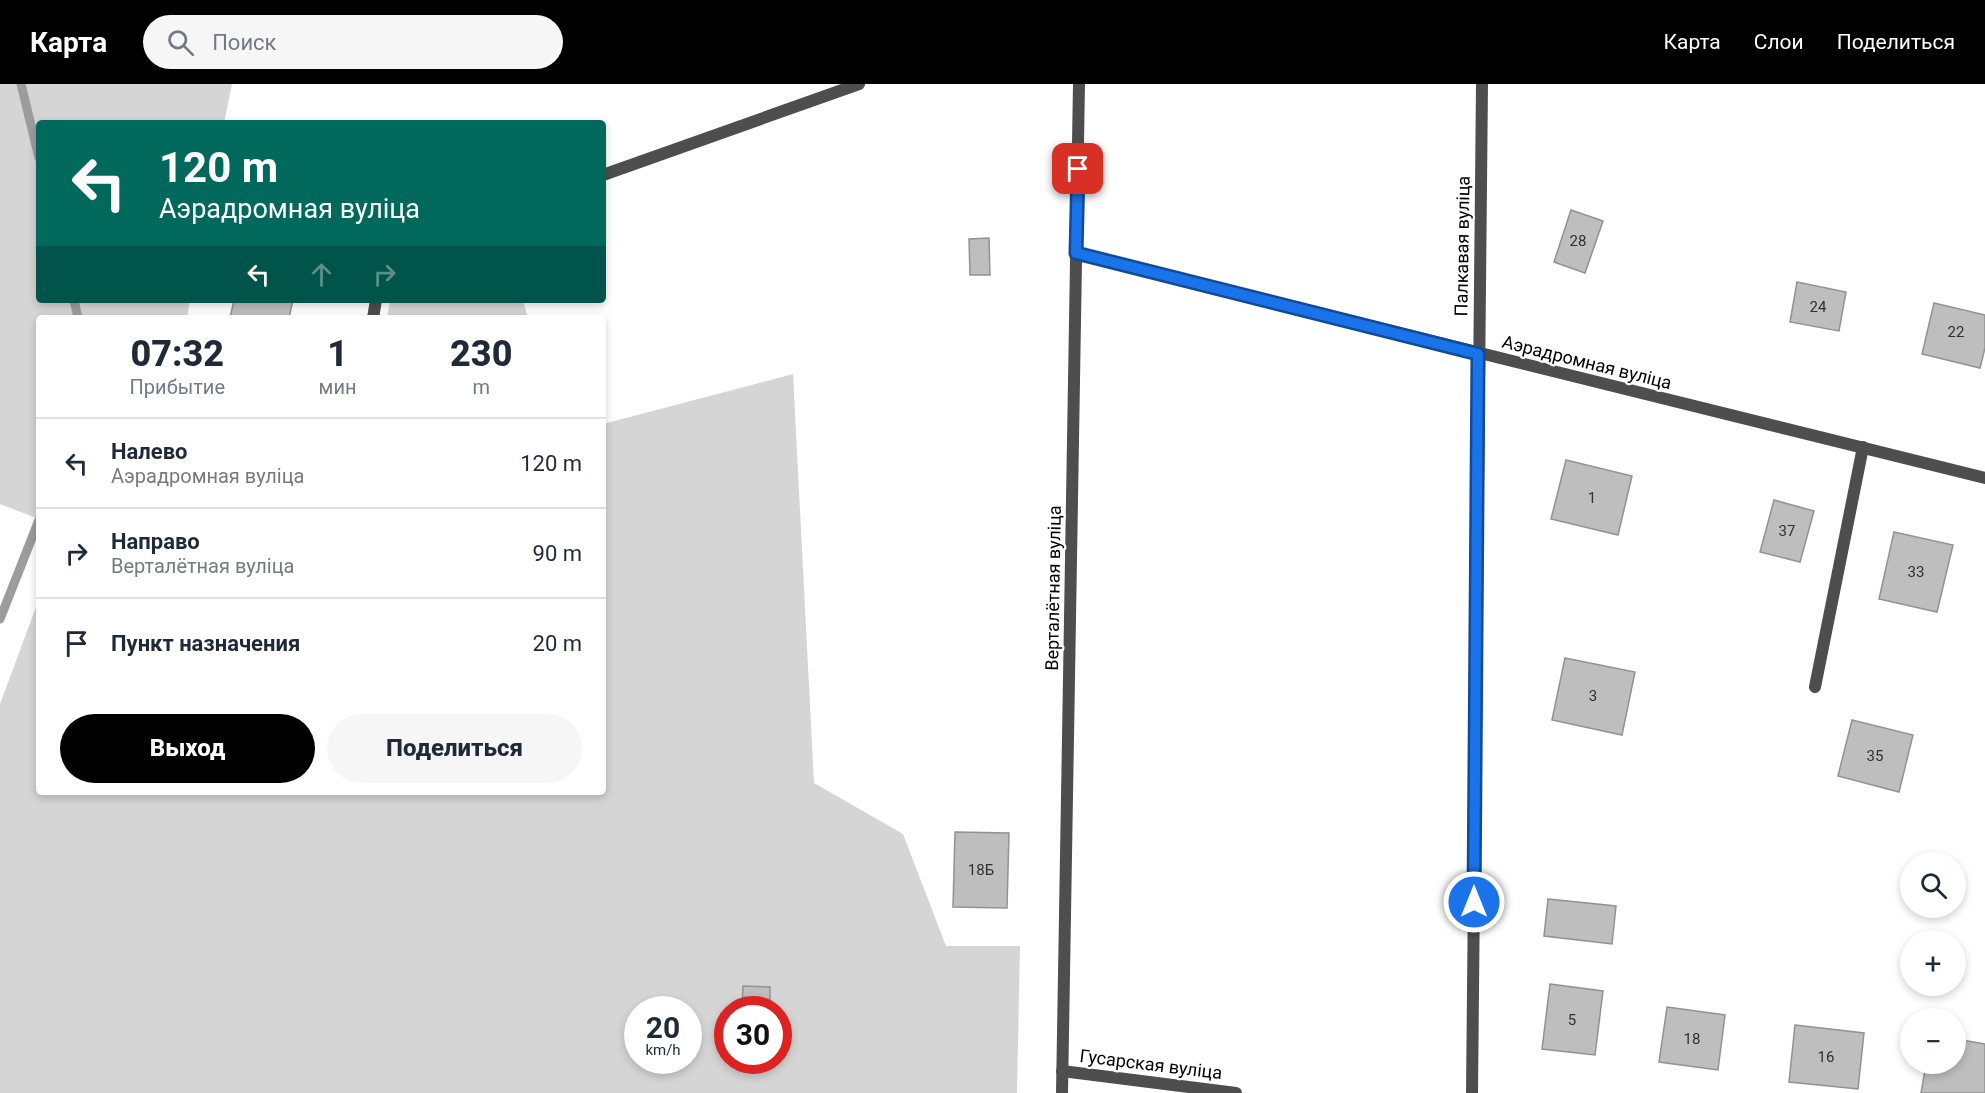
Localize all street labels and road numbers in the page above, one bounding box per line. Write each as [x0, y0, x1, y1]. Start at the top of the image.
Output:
street label: Палкавая вуліца [1450, 176, 1474, 316]
street label: Аэрадромная вуліца [1500, 331, 1674, 393]
street label: Верталётная вуліца [1041, 505, 1065, 671]
street label: Гусарская вуліца [1079, 1045, 1223, 1083]

